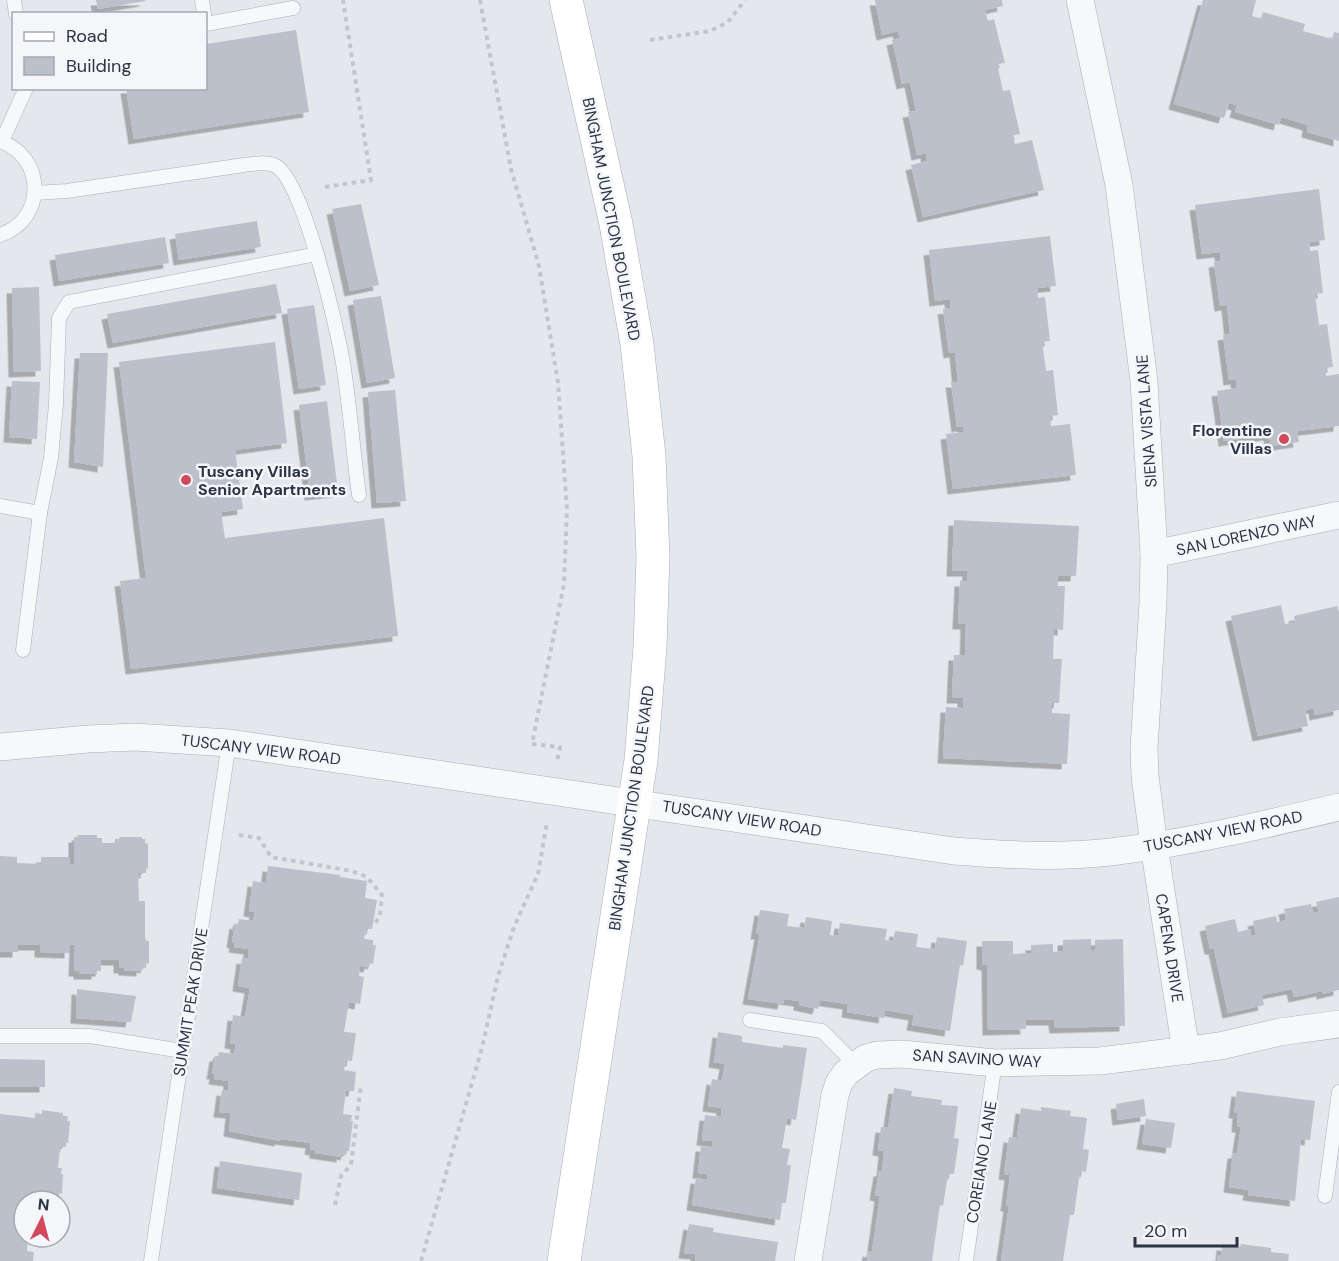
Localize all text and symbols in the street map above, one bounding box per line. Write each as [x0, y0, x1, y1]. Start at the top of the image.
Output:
legend [12, 12, 207, 90]
text: Road [66, 24, 108, 48]
text: Building [66, 54, 131, 78]
street label: BINGHAM JUNCTION BOULEVARD [578, 96, 645, 342]
street label: SIENA VISTA LANE [1131, 354, 1162, 488]
place label: Florentine Villas [1192, 420, 1272, 459]
marker: Florentine Villas [1277, 432, 1291, 446]
place label: Tuscany Villas Senior Apartments [198, 461, 346, 500]
marker: Tuscany Villas Senior Apartments [179, 473, 193, 487]
street label: SAN LORENZO WAY [1174, 510, 1318, 561]
street label: BINGHAM JUNCTION BOULEVARD [604, 684, 659, 932]
street label: TUSCANY VIEW ROAD [180, 729, 342, 770]
street label: TUSCANY VIEW ROAD [661, 796, 823, 841]
street label: TUSCANY VIEW ROAD [1142, 806, 1304, 857]
street label: CAPENA DRIVE [1151, 892, 1188, 1004]
street label: SUMMIT PEAK DRIVE [168, 926, 213, 1078]
street label: SAN SAVINO WAY [912, 1045, 1042, 1072]
street label: COREIANO LANE [961, 1099, 1002, 1225]
north arrow [12, 1189, 72, 1249]
text: N [37, 1194, 50, 1216]
scale bar [1135, 1210, 1237, 1248]
text: 20 m [1144, 1219, 1187, 1243]

